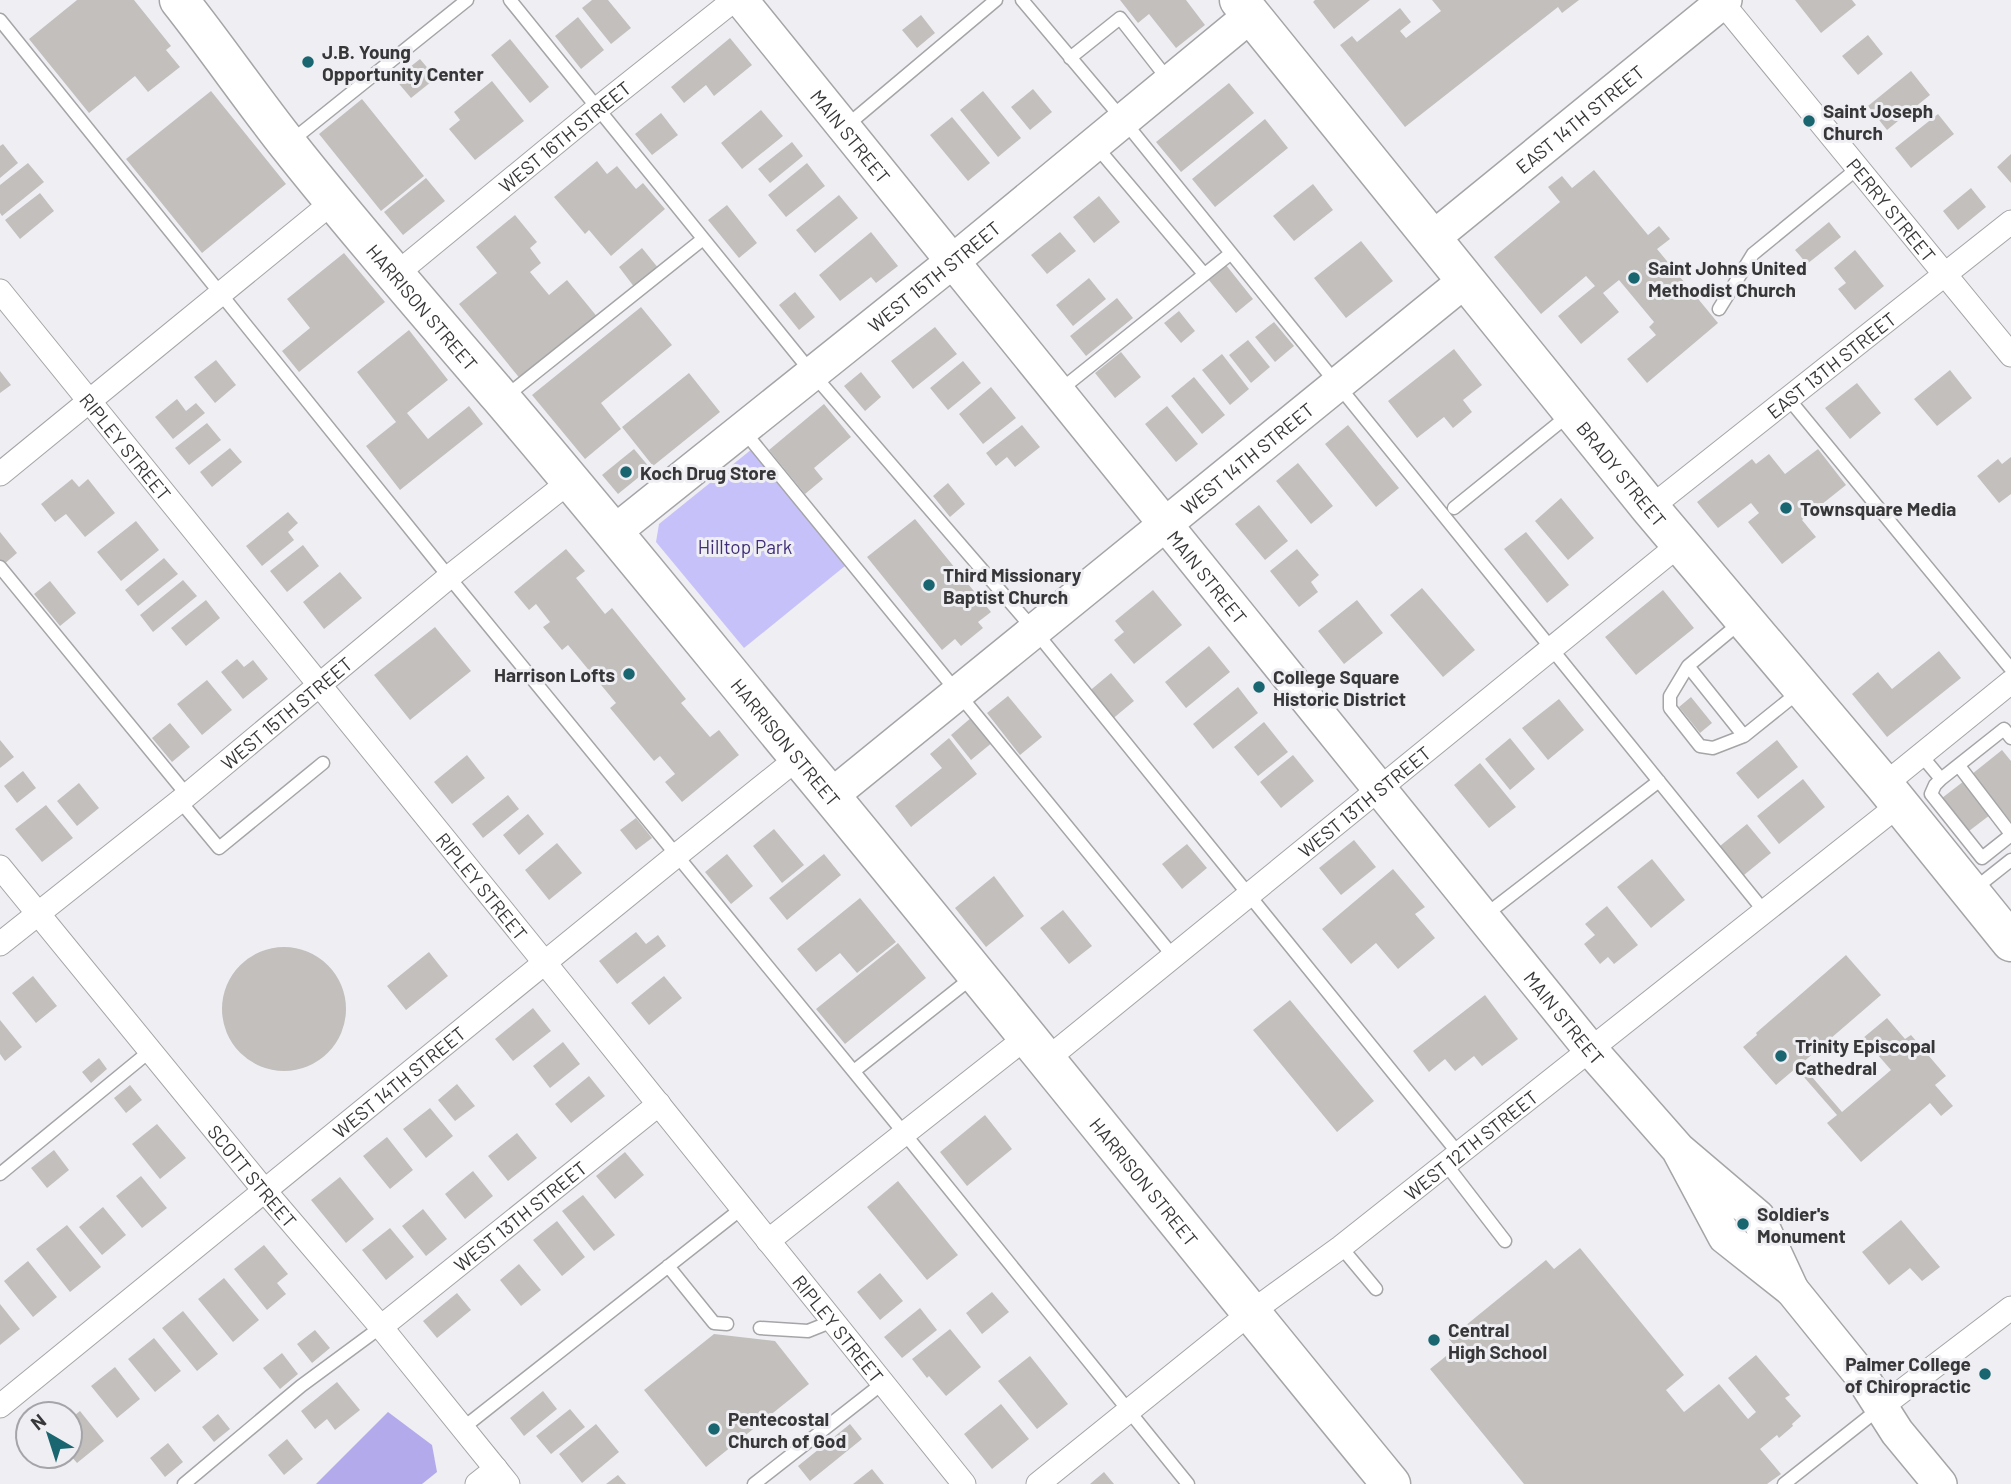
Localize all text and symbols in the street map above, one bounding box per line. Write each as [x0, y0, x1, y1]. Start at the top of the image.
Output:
place label: J.B. Young Opportunity Center [322, 40, 484, 85]
marker: J.B. Young Opportunity Center [300, 54, 316, 70]
street label: EAST 14TH STREET [1511, 59, 1648, 178]
street label: WEST 16TH STREET [494, 75, 635, 197]
street label: MAIN STREET [806, 85, 896, 187]
place label: Saint Joseph Church [1823, 99, 1933, 144]
marker: Saint Joseph Church [1801, 113, 1817, 129]
street label: PERRY STREET [1843, 153, 1941, 266]
street label: WEST 15TH STREET [863, 216, 1005, 336]
street label: HARRISON STREET [362, 239, 483, 375]
place label: Saint Johns United Methodist Church [1648, 256, 1807, 301]
marker: Saint Johns United Methodist Church [1626, 270, 1642, 286]
street label: EAST 13TH STREET [1762, 306, 1900, 423]
street label: RIPLEY STREET [76, 388, 176, 505]
street label: WEST 14TH STREET [1176, 397, 1318, 519]
street label: BRADY STREET [1573, 416, 1672, 531]
place label: Koch Drug Store [640, 461, 776, 484]
marker: Koch Drug Store [618, 464, 634, 480]
place label: Townsquare Media [1800, 497, 1956, 520]
marker: Townsquare Media [1778, 500, 1794, 516]
street label: MAIN STREET [1163, 525, 1253, 628]
park label: Hilltop Park [698, 535, 792, 558]
place label: Third Missionary Baptist Church [943, 563, 1082, 608]
marker: Third Missionary Baptist Church [921, 577, 937, 593]
street label: WEST 15TH STREET [216, 651, 356, 774]
place label: Harrison Lofts [494, 663, 615, 686]
place label: College Square Historic District [1273, 665, 1406, 710]
marker: Harrison Lofts [621, 666, 637, 682]
street label: HARRISON STREET [727, 673, 846, 811]
marker: College Square Historic District [1251, 679, 1267, 695]
street label: WEST 13TH STREET [1293, 741, 1435, 862]
street label: RIPLEY STREET [432, 828, 533, 944]
street label: MAIN STREET [1520, 966, 1609, 1069]
street label: WEST 14TH STREET [328, 1021, 470, 1142]
place label: Trinity Episcopal Cathedral [1795, 1034, 1935, 1079]
marker: Trinity Episcopal Cathedral [1773, 1048, 1789, 1064]
street label: WEST 12TH STREET [1399, 1084, 1542, 1204]
street label: HARRISON STREET [1086, 1112, 1204, 1250]
street label: SCOTT STREET [204, 1120, 302, 1232]
street label: WEST 13TH STREET [449, 1155, 591, 1276]
place label: Soldier's Monument [1757, 1202, 1846, 1247]
marker: Soldier's Monument [1735, 1216, 1751, 1232]
street label: RIPLEY STREET [789, 1270, 889, 1387]
place label: Central High School [1448, 1318, 1547, 1363]
marker: Central High School [1426, 1332, 1442, 1348]
place label: Palmer College of Chiropractic [1845, 1352, 1971, 1397]
marker: Palmer College of Chiropractic [1977, 1366, 1993, 1382]
north arrow [14, 1400, 84, 1470]
place label: Pentecostal Church of God [728, 1407, 846, 1452]
text: N [26, 1408, 50, 1434]
marker: Pentecostal Church of God [706, 1421, 722, 1437]

